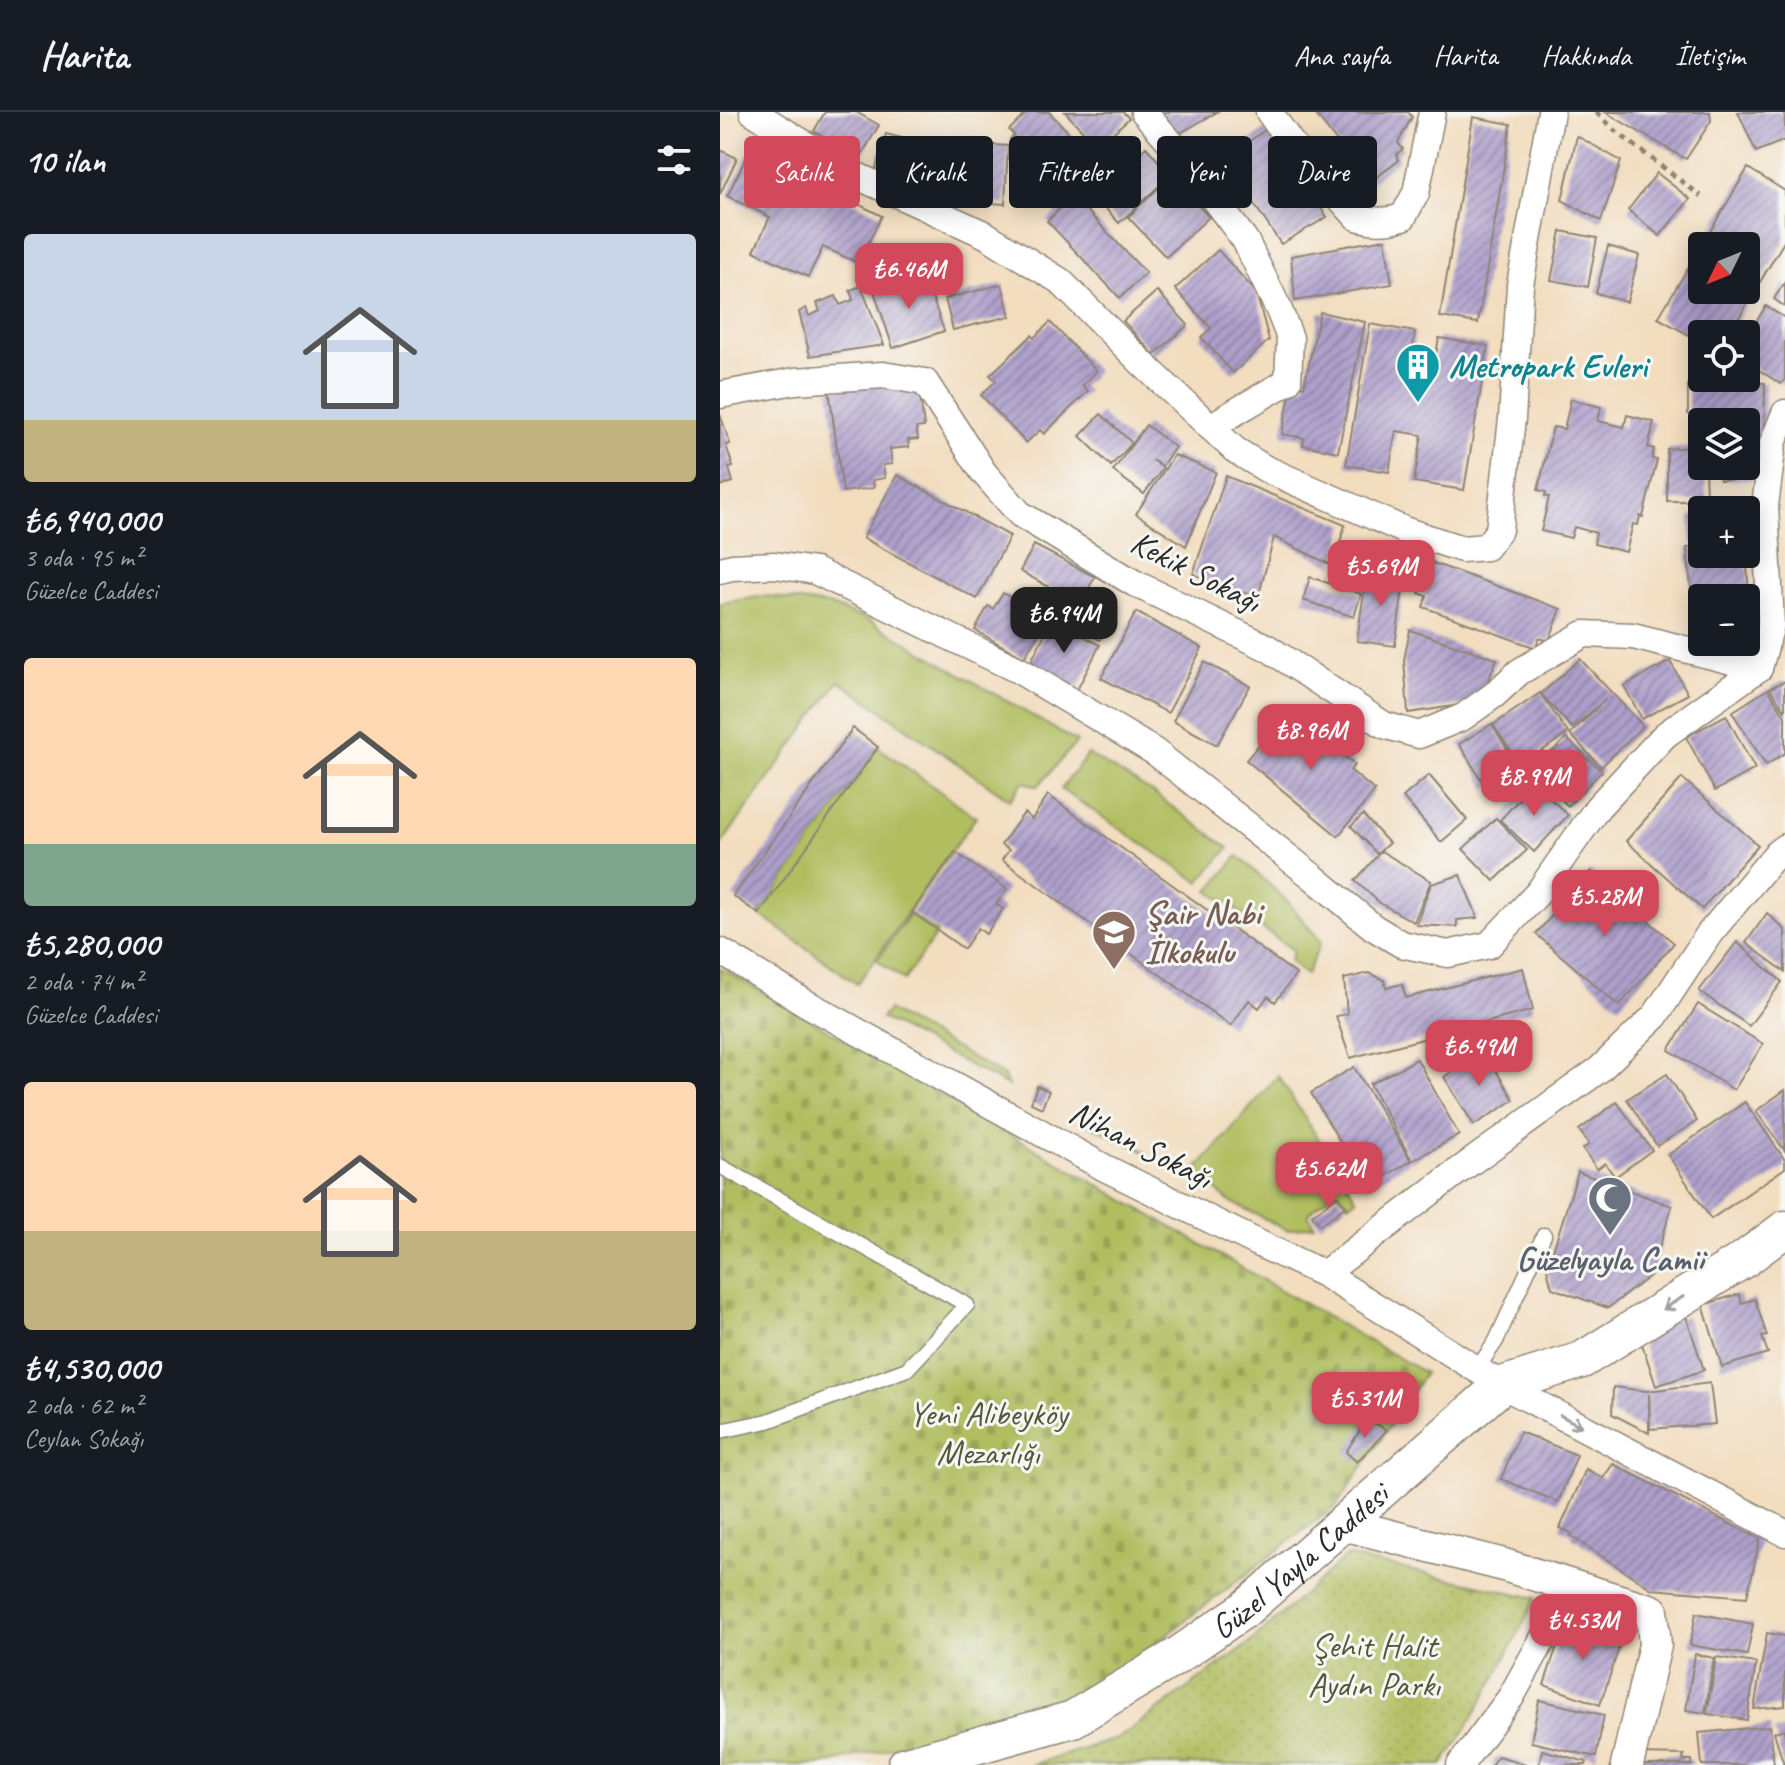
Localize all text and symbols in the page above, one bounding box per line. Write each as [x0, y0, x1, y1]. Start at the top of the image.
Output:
text: Harita [40, 32, 128, 79]
text: Ana sayfa [1294, 38, 1389, 73]
text: Harita [1433, 38, 1497, 73]
text: Hakkında [1541, 38, 1631, 73]
text: İletişim [1675, 38, 1745, 73]
chip: Satılık [744, 136, 860, 208]
chip: Kiralık [876, 136, 993, 208]
chip: Filtreler [1009, 136, 1141, 208]
chip: Yeni [1157, 136, 1252, 208]
chip: Daire [1268, 136, 1377, 208]
icon: filters [652, 138, 696, 182]
text: 10 ilan [24, 139, 105, 182]
north arrow [1688, 232, 1760, 304]
map controls [1688, 232, 1760, 656]
pin: ₺6.46M [844, 243, 974, 311]
text: ₺6.46M [873, 252, 945, 285]
icon: home [288, 286, 432, 430]
button: locate [1688, 320, 1760, 392]
building icon: Metropark Evleri [1394, 341, 1442, 404]
place label: Metropark Evleri [1449, 344, 1651, 387]
button: layers [1688, 408, 1760, 480]
button: + [1688, 496, 1760, 568]
text: ₺6,940,000 [24, 498, 160, 541]
street label: Kekik Sokağı [1124, 520, 1270, 623]
pin: ₺5.69M [1316, 540, 1446, 608]
text: 3 oda · 95 m² [24, 541, 142, 574]
text: ₺5.69M [1346, 549, 1416, 582]
text: Güzelce Caddesi [24, 574, 157, 607]
button: − [1688, 584, 1760, 656]
pin: ₺6.94M [999, 587, 1129, 655]
text: ₺6.94M [1028, 596, 1100, 629]
pin: ₺8.96M [1246, 704, 1376, 772]
icon: home [288, 710, 432, 854]
text: ₺8.96M [1275, 713, 1347, 746]
pin: ₺8.99M [1469, 750, 1599, 818]
text: ₺8.99M [1499, 759, 1569, 792]
pin: ₺5.28M [1540, 870, 1670, 938]
text: ₺5.28M [1570, 879, 1640, 912]
place label: Şair Nabi İlkokulu [1145, 891, 1265, 973]
school or university icon: Şair Nabi İlkokulu [1090, 908, 1138, 971]
text: ₺5,280,000 [24, 922, 159, 965]
text: 2 oda · 74 m² [24, 965, 142, 998]
text: Güzelce Caddesi [24, 998, 157, 1031]
pin: ₺6.49M [1414, 1020, 1544, 1088]
text: ₺6.49M [1443, 1029, 1515, 1062]
street label: Nihan Sokağı [1062, 1090, 1221, 1199]
icon: home [288, 1134, 432, 1278]
pin: ₺5.62M [1264, 1142, 1394, 1210]
text: ₺5.62M [1293, 1151, 1365, 1184]
mosque icon: Güzelyayla Camii [1586, 1174, 1634, 1237]
place label: Güzelyayla Camii [1516, 1237, 1708, 1280]
one-way arrow [1662, 1295, 1685, 1311]
text: ₺4,530,000 [24, 1346, 159, 1389]
pin: ₺5.31M [1300, 1372, 1430, 1440]
text: ₺5.31M [1330, 1381, 1400, 1414]
text: 2 oda · 62 m² [24, 1389, 142, 1422]
park label: Yeni Alibeyköy Mezarlığı [909, 1392, 1070, 1474]
one-way arrow [1558, 1413, 1582, 1429]
text: Ceylan Sokağı [24, 1422, 143, 1455]
street label: Güzel Yayla Caddesi [1202, 1470, 1400, 1648]
pin: ₺4.53M [1518, 1594, 1648, 1662]
text: ₺4.53M [1548, 1603, 1618, 1636]
park label: Şehit Halit Aydın Parkı [1308, 1624, 1442, 1706]

